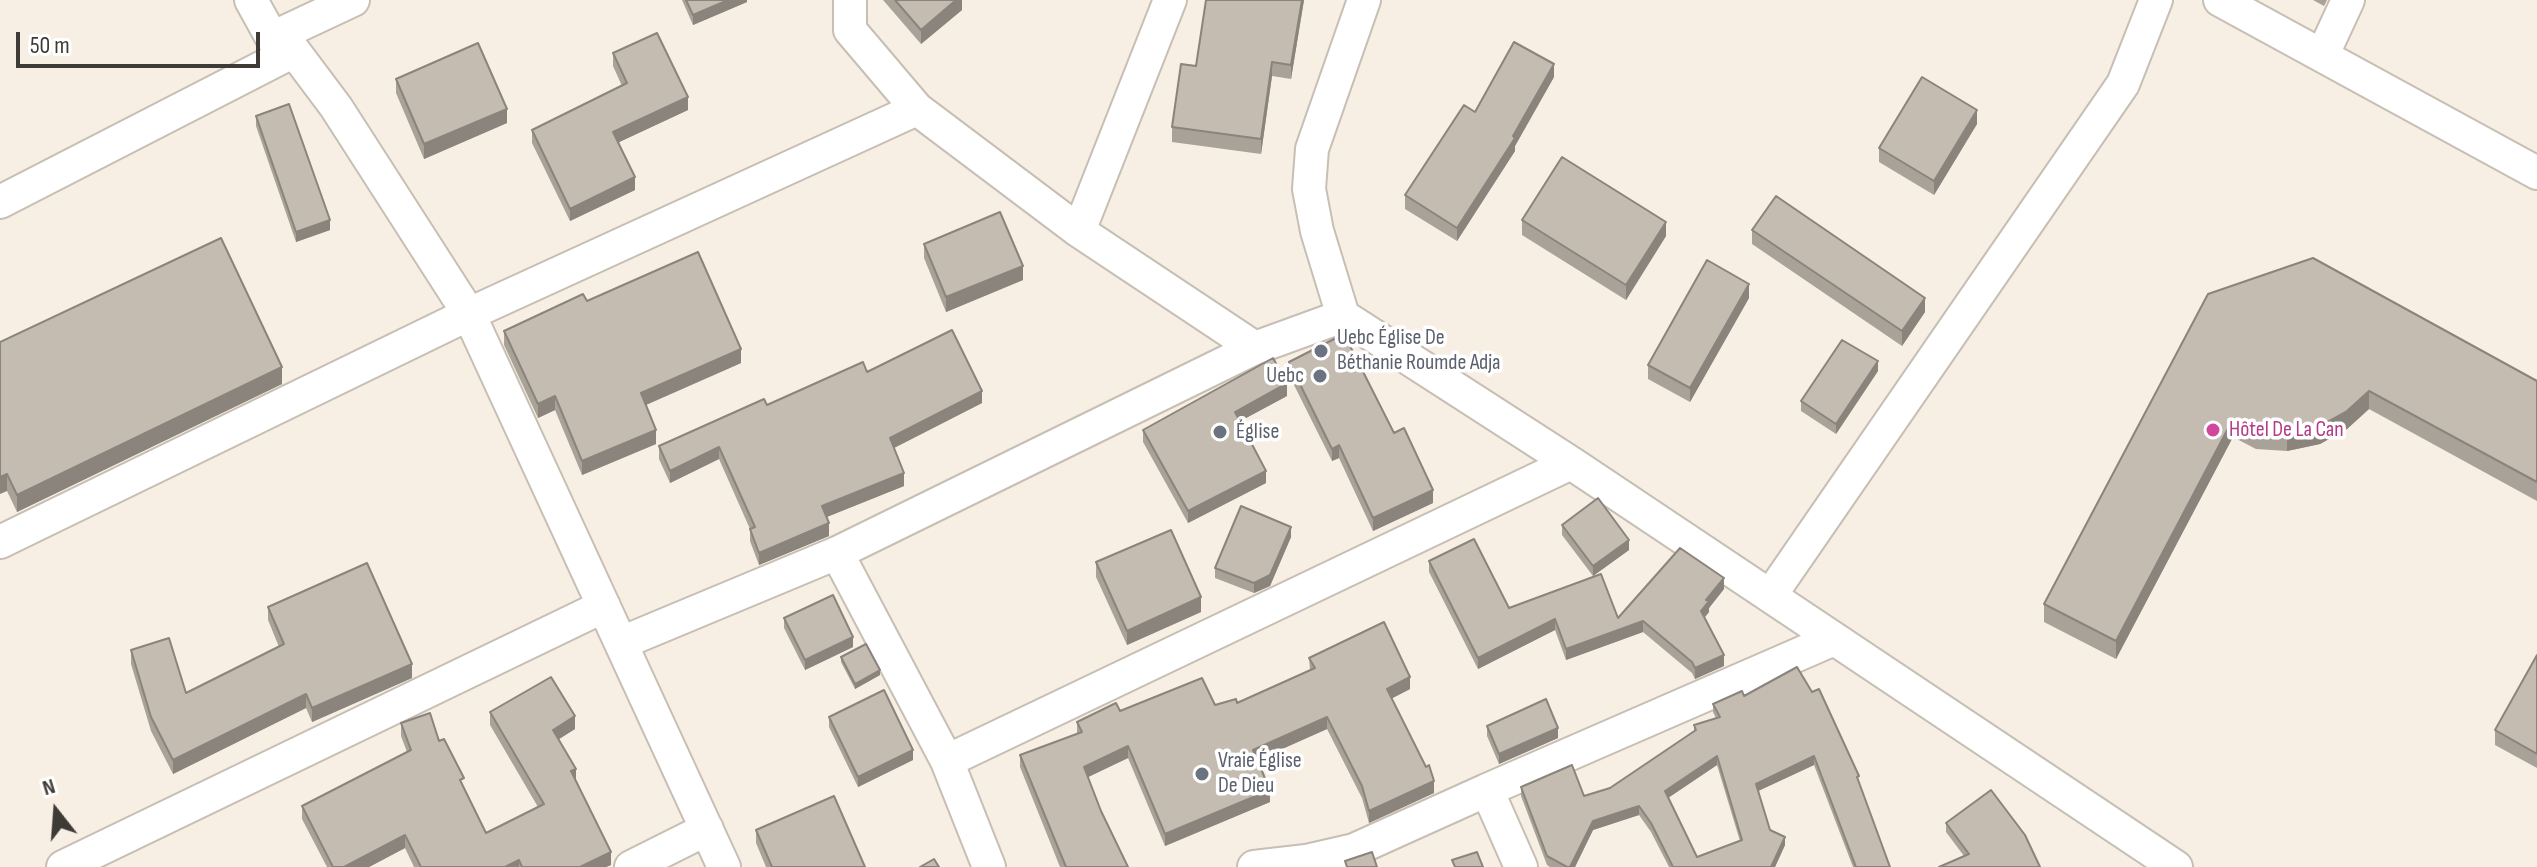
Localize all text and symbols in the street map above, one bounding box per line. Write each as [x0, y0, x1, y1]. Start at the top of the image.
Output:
scale bar [20, 16, 264, 66]
text: 50 m [30, 31, 70, 60]
place label: Uebc Église De Béthanie Roumde Adja [1337, 325, 1501, 376]
marker: Uebc Église De Béthanie Roumde Adja [1312, 342, 1330, 360]
place label: Uebc [1266, 363, 1304, 389]
marker: Uebc [1311, 367, 1329, 385]
place label: Hôtel De La Can [2229, 417, 2344, 443]
place label: Église [1236, 419, 1279, 445]
marker: Hôtel De La Can [2204, 421, 2222, 439]
marker: Église [1211, 423, 1229, 441]
place label: Vraie Église De Dieu [1218, 748, 1302, 800]
marker: Vraie Église De Dieu [1193, 765, 1211, 783]
north arrow [16, 771, 96, 851]
text: N [39, 773, 58, 802]

